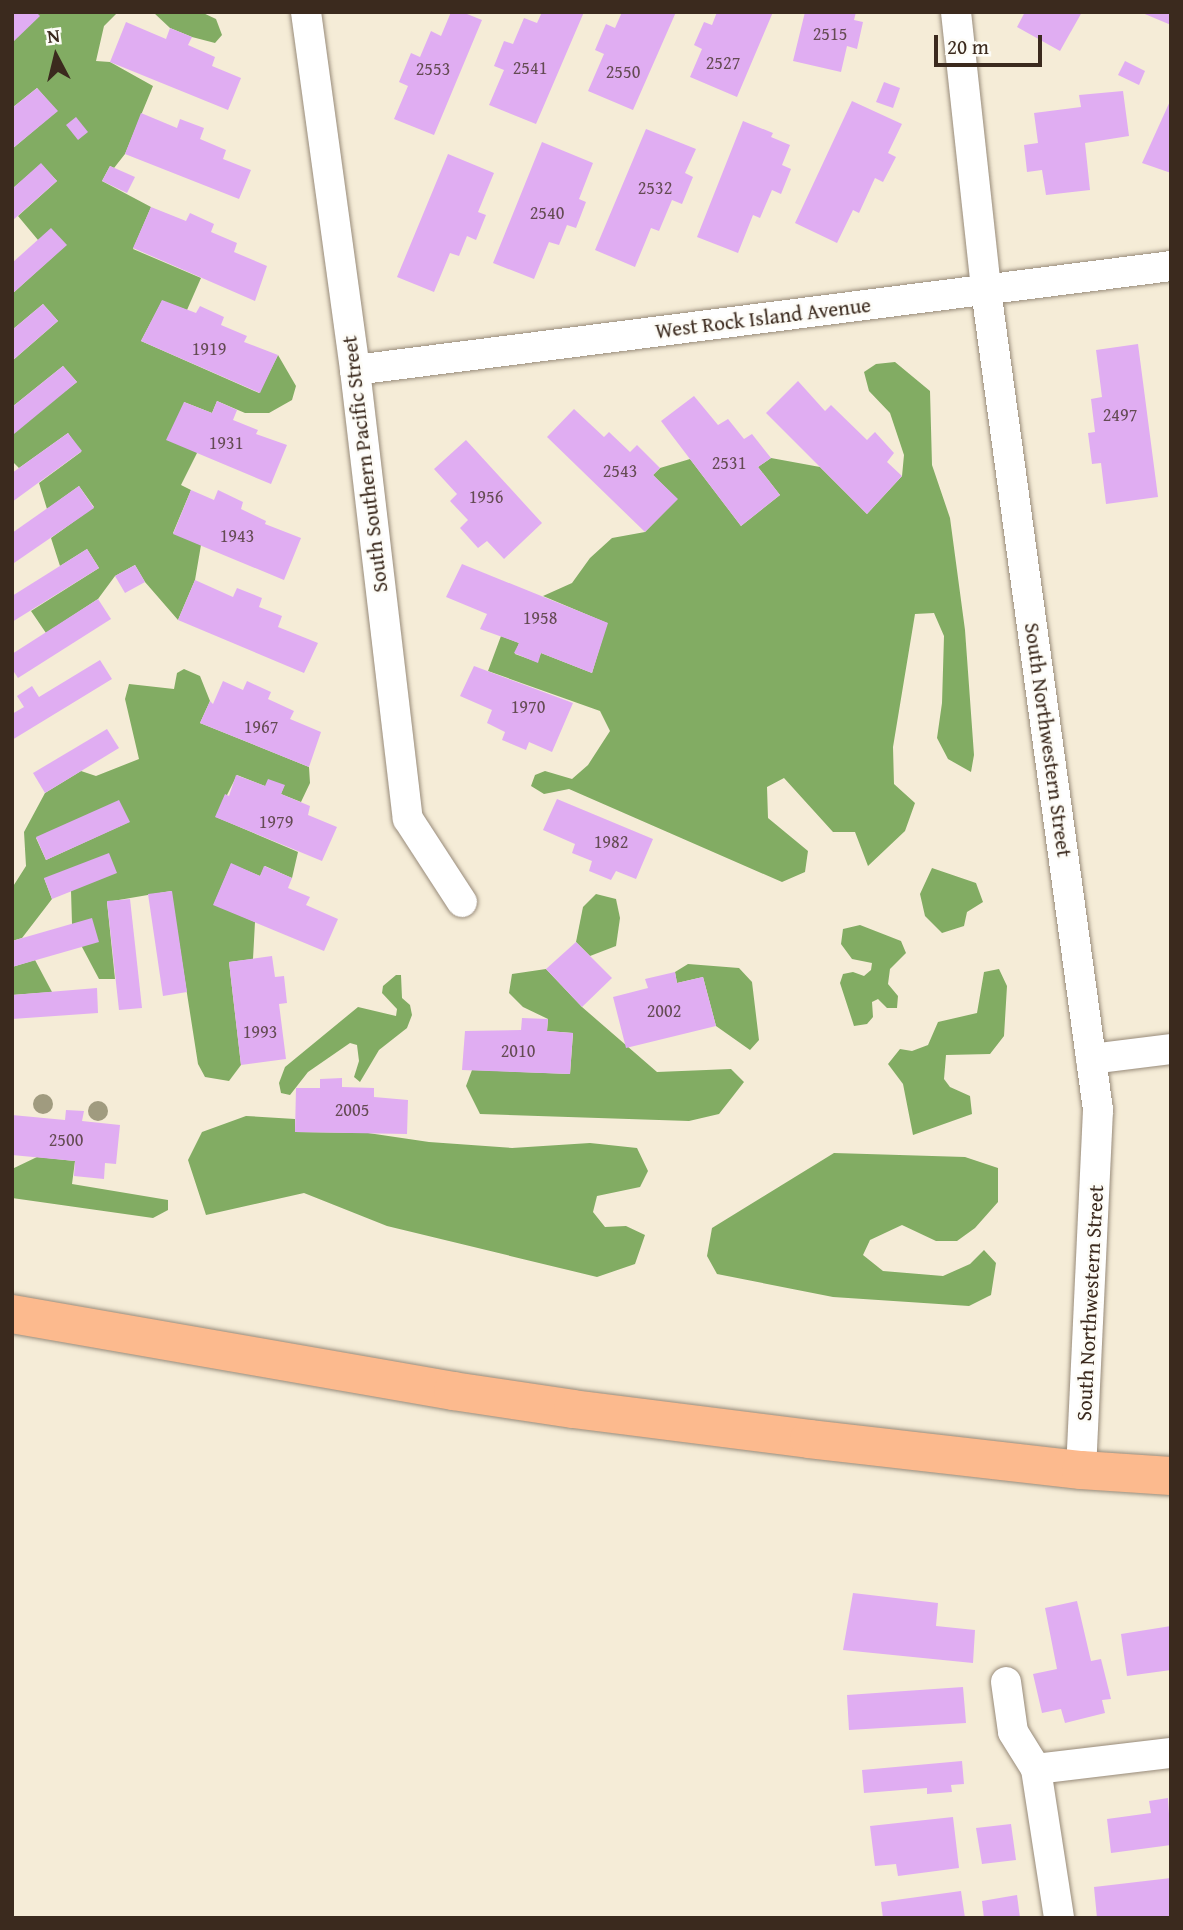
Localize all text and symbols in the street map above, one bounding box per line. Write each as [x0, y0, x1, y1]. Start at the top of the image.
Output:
text: N [45, 20, 61, 50]
north arrow [21, 21, 91, 91]
scale bar [938, 21, 1046, 65]
house number: 2515 [813, 23, 847, 45]
text: 20 m [947, 31, 989, 62]
house number: 2527 [706, 52, 740, 74]
house number: 2541 [513, 57, 547, 79]
house number: 2553 [416, 58, 450, 80]
house number: 2550 [606, 61, 640, 83]
house number: 2532 [638, 177, 672, 199]
house number: 2540 [530, 202, 564, 224]
street label: West Rock Island Avenue [654, 292, 872, 344]
street label: South Southern Pacific Street [337, 334, 393, 594]
house number: 1919 [192, 338, 226, 360]
house number: 2497 [1103, 404, 1137, 426]
house number: 1931 [209, 432, 243, 454]
house number: 2531 [712, 452, 746, 474]
house number: 2543 [603, 460, 637, 482]
house number: 1956 [469, 486, 503, 508]
house number: 1943 [220, 525, 254, 547]
house number: 1958 [523, 607, 557, 629]
street label: South Northwestern Street [1019, 621, 1077, 859]
house number: 1970 [511, 696, 545, 718]
house number: 1967 [244, 716, 278, 738]
house number: 1979 [259, 811, 293, 833]
house number: 1982 [594, 831, 628, 853]
house number: 2002 [647, 1000, 681, 1022]
house number: 1993 [243, 1021, 277, 1043]
house number: 2010 [501, 1040, 535, 1062]
house number: 2005 [335, 1099, 369, 1121]
house number: 2500 [49, 1129, 83, 1151]
street label: South Northwestern Street [1071, 1184, 1109, 1422]

